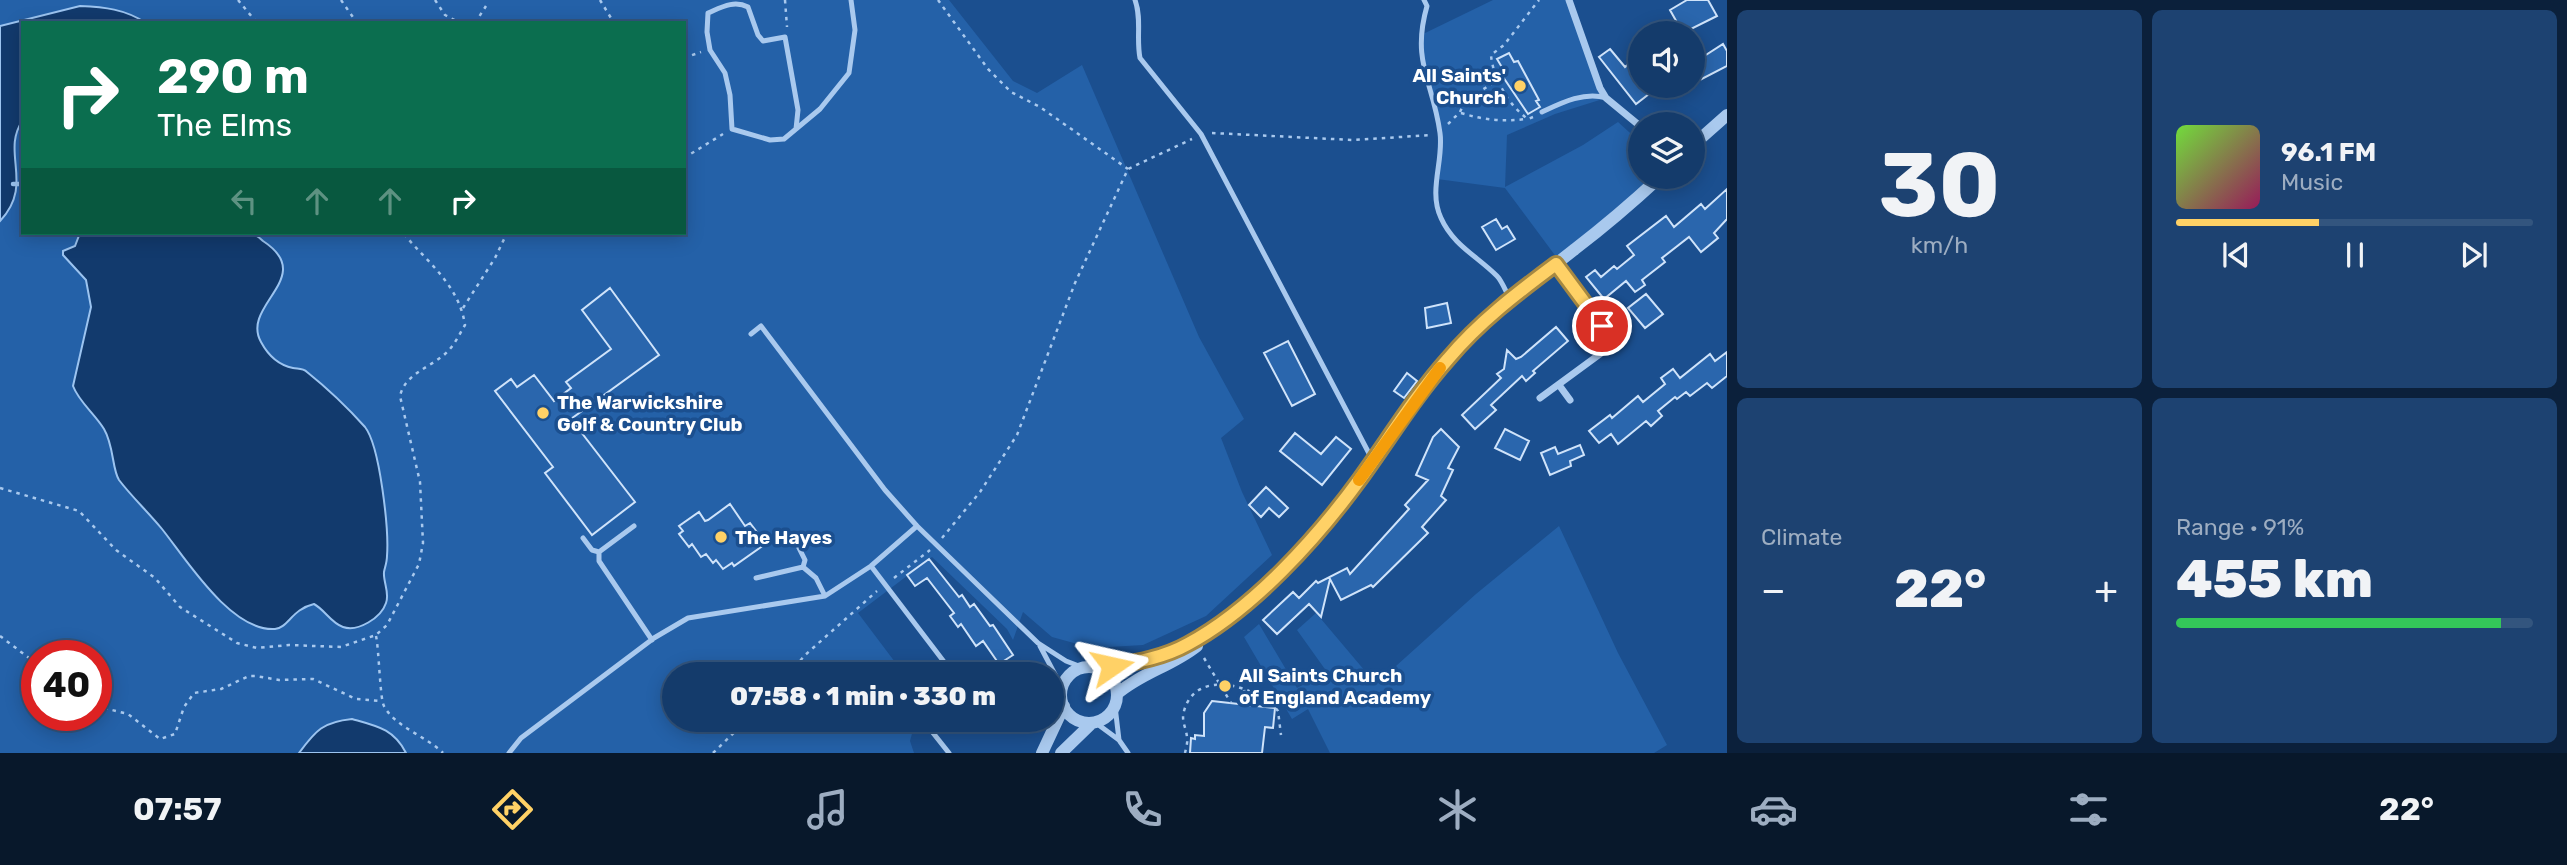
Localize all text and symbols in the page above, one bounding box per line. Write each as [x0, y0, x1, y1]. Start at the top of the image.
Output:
map controls [1628, 21, 1705, 189]
button: sound [1628, 21, 1705, 98]
text: 290 m [157, 47, 309, 105]
icon: right [42, 49, 133, 140]
place label: All Saints' Church [1413, 64, 1506, 109]
marker: All Saints' Church [1512, 78, 1528, 94]
text: The Elms [157, 106, 292, 144]
button: layers [1628, 112, 1705, 189]
text: 30 [1879, 131, 2000, 239]
text: 96.1 FM [2281, 137, 2376, 168]
text: Music [2281, 168, 2343, 196]
icon: left [225, 182, 263, 220]
icon: ahead [298, 182, 336, 220]
icon: ahead [371, 182, 409, 220]
icon: right [444, 182, 482, 220]
text: km/h [1911, 231, 1968, 259]
icon: previous [2217, 236, 2255, 274]
icon: pause [2336, 236, 2374, 274]
icon: next [2455, 236, 2493, 274]
pin [1572, 296, 1632, 356]
icon: arrive [1583, 307, 1621, 345]
place label: The Warwickshire Golf & Country Club [557, 391, 743, 436]
marker: The Warwickshire Golf & Country Club [535, 405, 551, 421]
text: Range · 91% [2176, 513, 2304, 541]
text: Climate [1761, 523, 1842, 551]
place label: The Hayes [735, 526, 832, 549]
marker: The Hayes [713, 529, 729, 545]
text: 455 km [2176, 548, 2373, 610]
text: 22° [1894, 558, 1986, 620]
text: − [1761, 567, 1786, 613]
text: + [2094, 567, 2118, 613]
position arrow [1075, 629, 1149, 703]
speed limit sign: 40 [21, 640, 112, 731]
place label: All Saints Church of England Academy [1239, 664, 1432, 709]
marker: All Saints Church of England Academy [1217, 678, 1233, 694]
text: 07:58 · 1 min · 330 m [730, 681, 996, 712]
icon: directions [488, 785, 537, 834]
icon: music [803, 785, 852, 834]
icon: phone [1118, 785, 1167, 834]
icon: climate [1433, 785, 1482, 834]
icon: car [1749, 785, 1798, 834]
icon: filters [2064, 785, 2113, 834]
text: 07:57 [133, 790, 222, 828]
text: 22° [2379, 790, 2434, 828]

